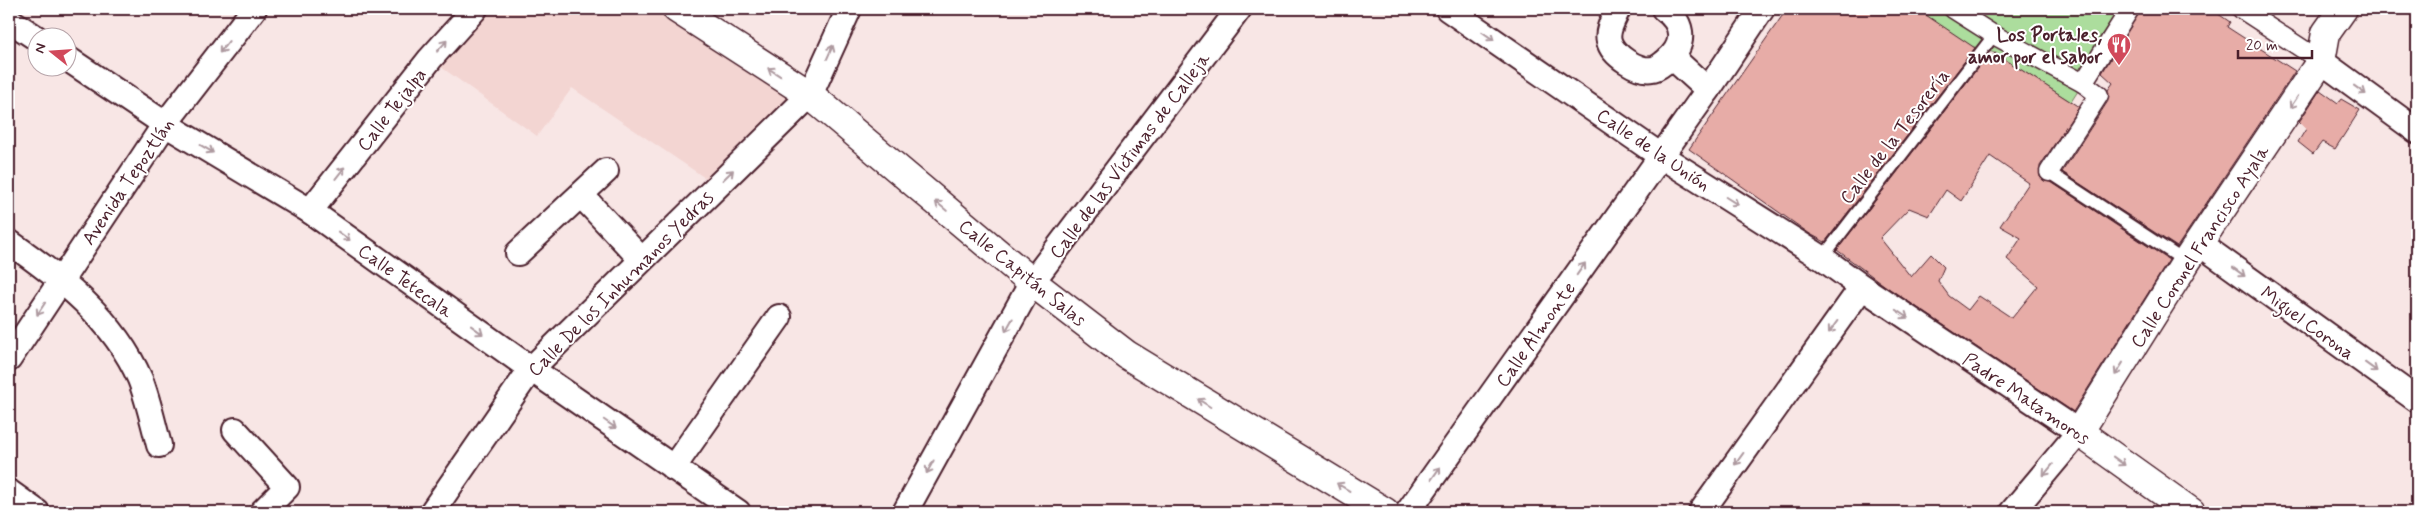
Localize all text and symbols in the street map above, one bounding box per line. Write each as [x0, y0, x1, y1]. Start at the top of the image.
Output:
place label: Los Portales, amor por el sabor [1968, 23, 2103, 70]
north arrow [28, 28, 78, 78]
scale bar [2238, 28, 2312, 60]
one-way arrow [1481, 31, 1495, 41]
restaurant icon: Los Portales, amor por el sabor [2106, 32, 2132, 66]
text: 20 m [2246, 36, 2278, 56]
one-way arrow [219, 40, 230, 53]
one-way arrow [436, 40, 447, 53]
text: N [31, 41, 50, 56]
one-way arrow [825, 45, 835, 60]
street label: Calle de las Víctimas de Calleja [1044, 47, 1217, 264]
street label: Calle Tejalpa [352, 63, 433, 157]
street label: Calle de la Tesorería [1835, 64, 1956, 210]
one-way arrow [767, 66, 781, 76]
one-way arrow [2353, 85, 2367, 95]
one-way arrow [2289, 95, 2299, 109]
street label: Calle de la Unión [1591, 103, 1715, 198]
street label: Avenida Tepoztlán [76, 113, 180, 250]
street label: Calle Coronel Francisco Ayala [2125, 140, 2276, 354]
one-way arrow [200, 145, 214, 155]
one-way arrow [335, 167, 346, 180]
one-way arrow [721, 169, 734, 181]
street label: Calle De los Inhumanos Yedras [523, 186, 719, 382]
one-way arrow [1725, 196, 1739, 206]
one-way arrow [935, 200, 948, 211]
street label: Calle Capitán Salas [953, 214, 1092, 333]
one-way arrow [337, 231, 351, 241]
street label: Calle Tetecala [353, 238, 458, 324]
one-way arrow [1576, 262, 1586, 276]
one-way arrow [2232, 267, 2246, 277]
street label: Calle Almonte [1491, 277, 1582, 393]
street label: Miguel Corona [2253, 281, 2359, 368]
one-way arrow [35, 302, 45, 316]
one-way arrow [1895, 309, 1909, 319]
one-way arrow [1003, 317, 1013, 332]
one-way arrow [1828, 320, 1839, 333]
one-way arrow [469, 325, 483, 335]
street label: Padre Matamoros [1958, 347, 2095, 451]
one-way arrow [2113, 362, 2123, 376]
one-way arrow [2364, 362, 2378, 372]
one-way arrow [1198, 397, 1212, 407]
one-way arrow [602, 419, 616, 429]
one-way arrow [1734, 452, 1744, 466]
one-way arrow [2112, 456, 2126, 466]
one-way arrow [925, 460, 935, 475]
one-way arrow [2042, 463, 2053, 476]
one-way arrow [1431, 466, 1441, 480]
one-way arrow [1337, 482, 1351, 492]

